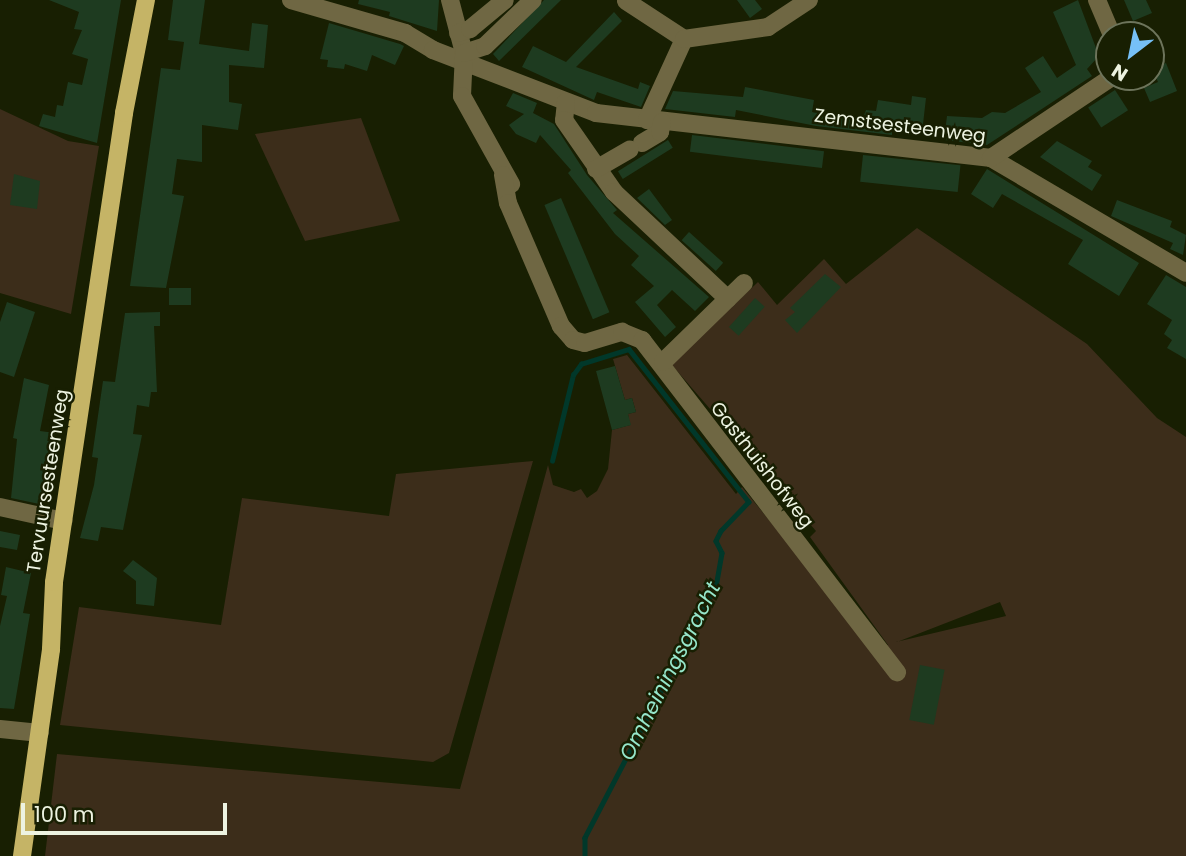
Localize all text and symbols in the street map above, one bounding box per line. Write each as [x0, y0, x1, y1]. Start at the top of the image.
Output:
north arrow [1095, 21, 1165, 91]
text: N [1106, 57, 1133, 88]
street label: Zemstsesteenweg [813, 104, 987, 148]
street label: Tervuursesteenweg [22, 388, 74, 574]
street label: Gasthuishofweg [706, 397, 818, 533]
water label: Omheiningsgracht [614, 578, 726, 764]
scale bar [24, 790, 231, 834]
text: 100 m [34, 800, 94, 829]

